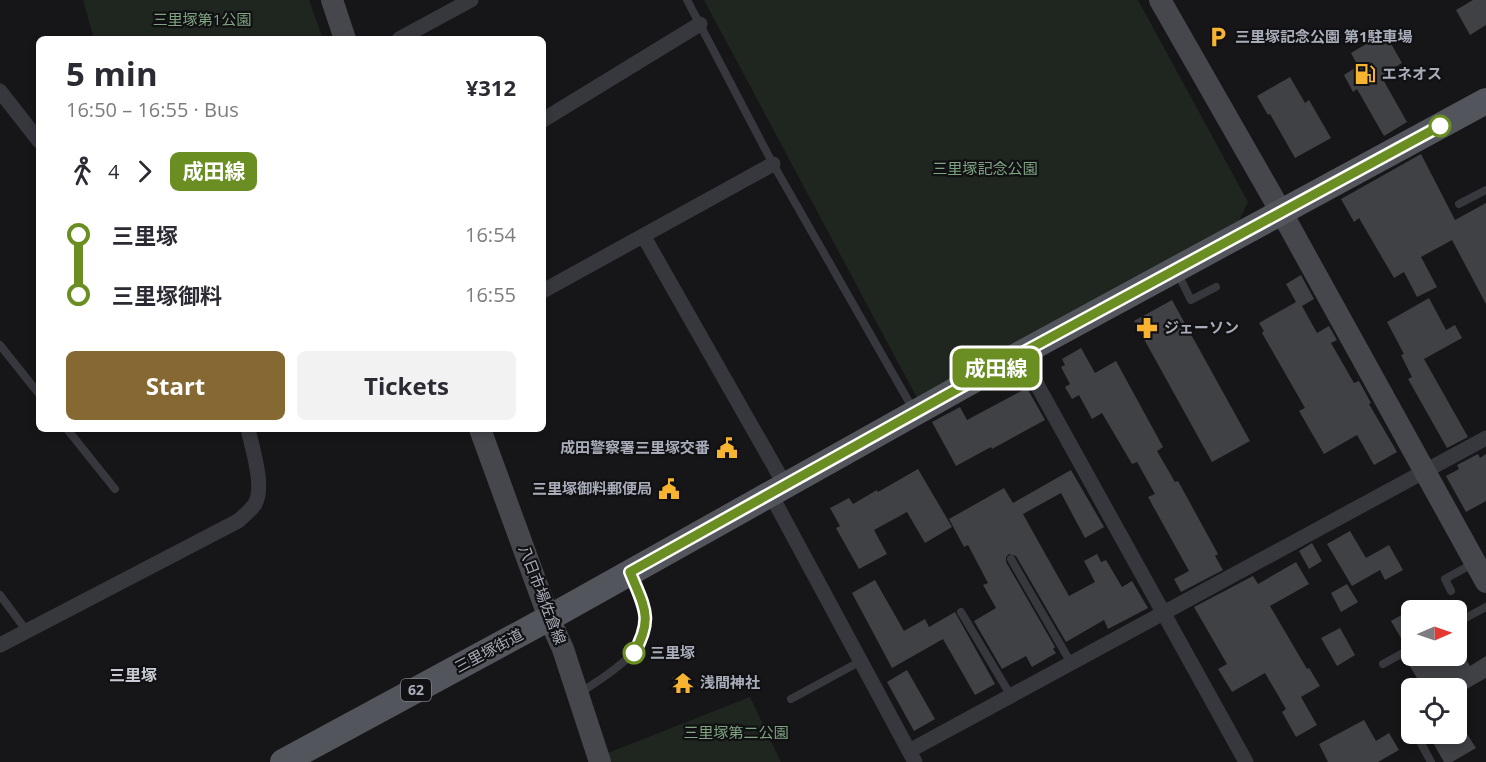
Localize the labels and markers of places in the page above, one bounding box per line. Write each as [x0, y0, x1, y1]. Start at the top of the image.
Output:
parking icon: 三里塚記念公園 第1駐車場 [1206, 25, 1230, 49]
place label: 三里塚記念公園 第1駐車場 [1235, 26, 1412, 46]
fuel station icon: エネオス [1353, 62, 1377, 86]
place label: エネオス [1382, 63, 1442, 83]
unlabelled marker [1429, 115, 1451, 137]
pharmacy icon: ジェーソン [1135, 316, 1159, 340]
place label: ジェーソン [1164, 317, 1239, 337]
public building icon: 成田警察署三里塚交番 [715, 436, 739, 460]
place label: 成田警察署三里塚交番 [560, 437, 710, 457]
public building icon: 三里塚御料郵便局 [657, 477, 681, 501]
place label: 三里塚御料郵便局 [532, 478, 652, 498]
marker: 三里塚 [623, 642, 645, 664]
place label: 三里塚 [650, 642, 695, 662]
temple icon: 浅間神社 [671, 671, 695, 695]
place label: 浅間神社 [700, 672, 760, 692]

